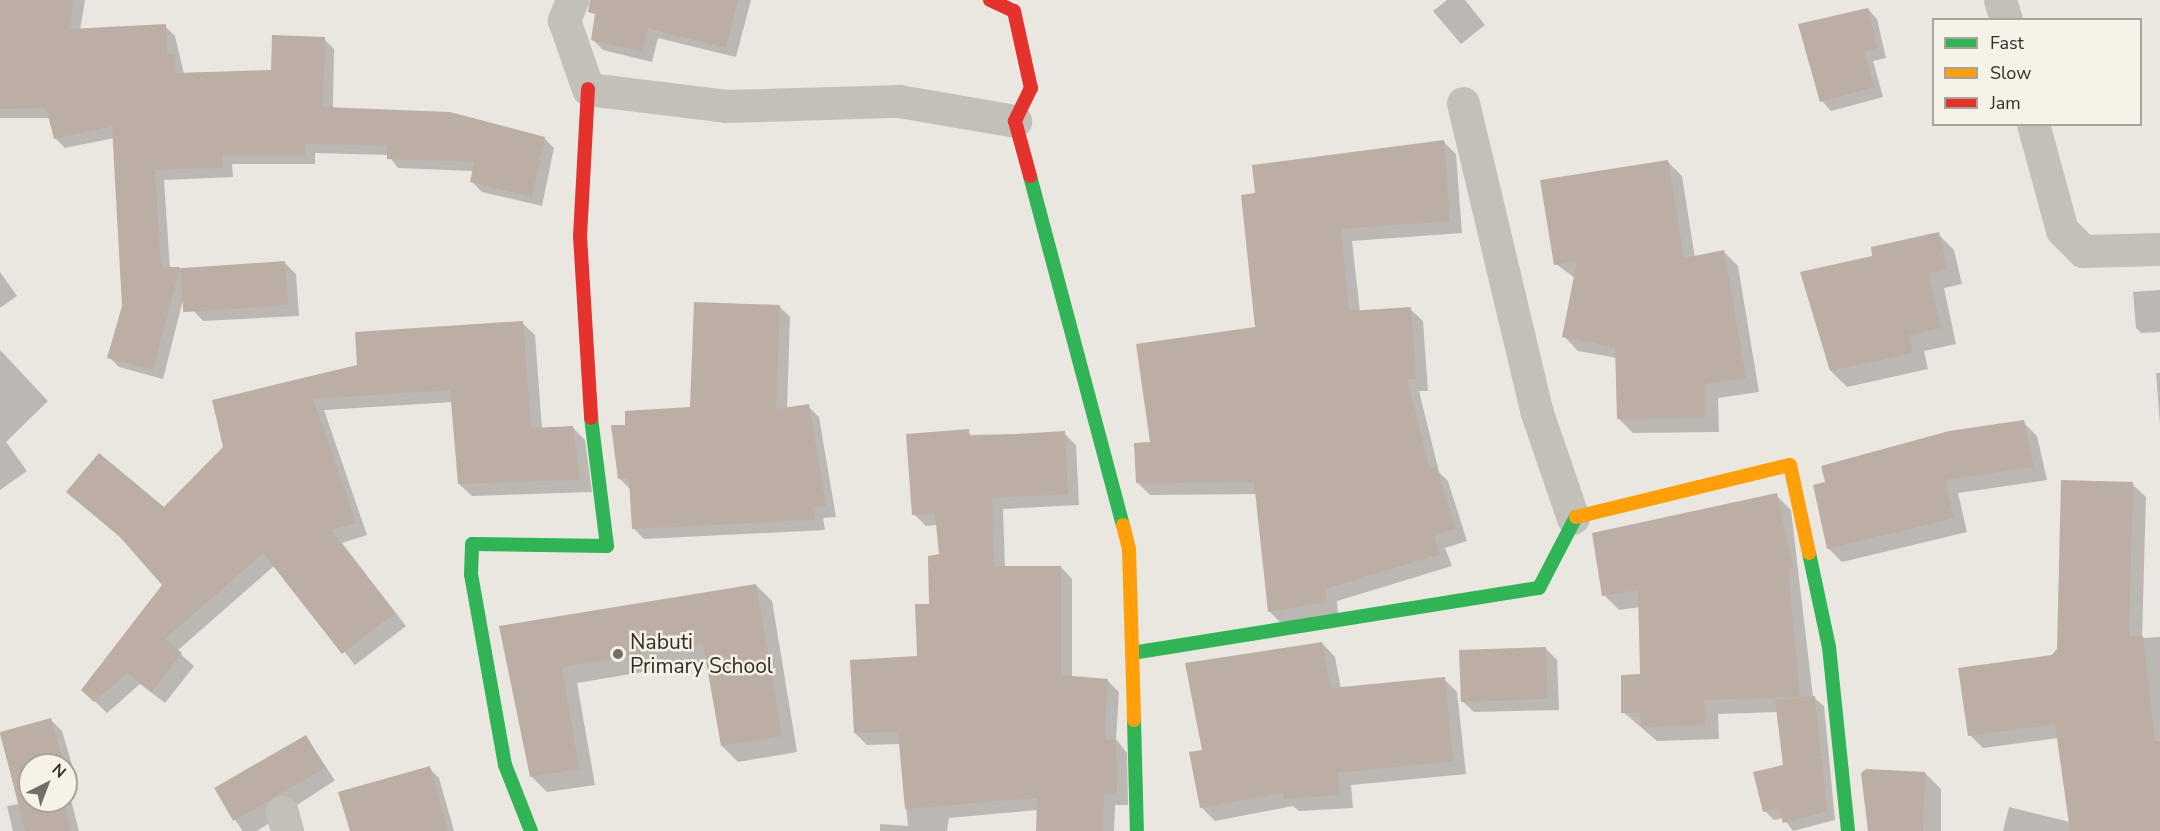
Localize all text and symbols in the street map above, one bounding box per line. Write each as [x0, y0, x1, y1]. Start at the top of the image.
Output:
legend [1932, 18, 2142, 126]
text: Fast [1990, 31, 2024, 55]
text: Slow [1990, 61, 2031, 85]
text: Jam [1990, 91, 2021, 115]
place label: Nabuti Primary School [630, 629, 773, 679]
marker: Nabuti Primary School [611, 647, 625, 661]
north arrow [18, 753, 78, 813]
text: N [47, 759, 71, 783]

